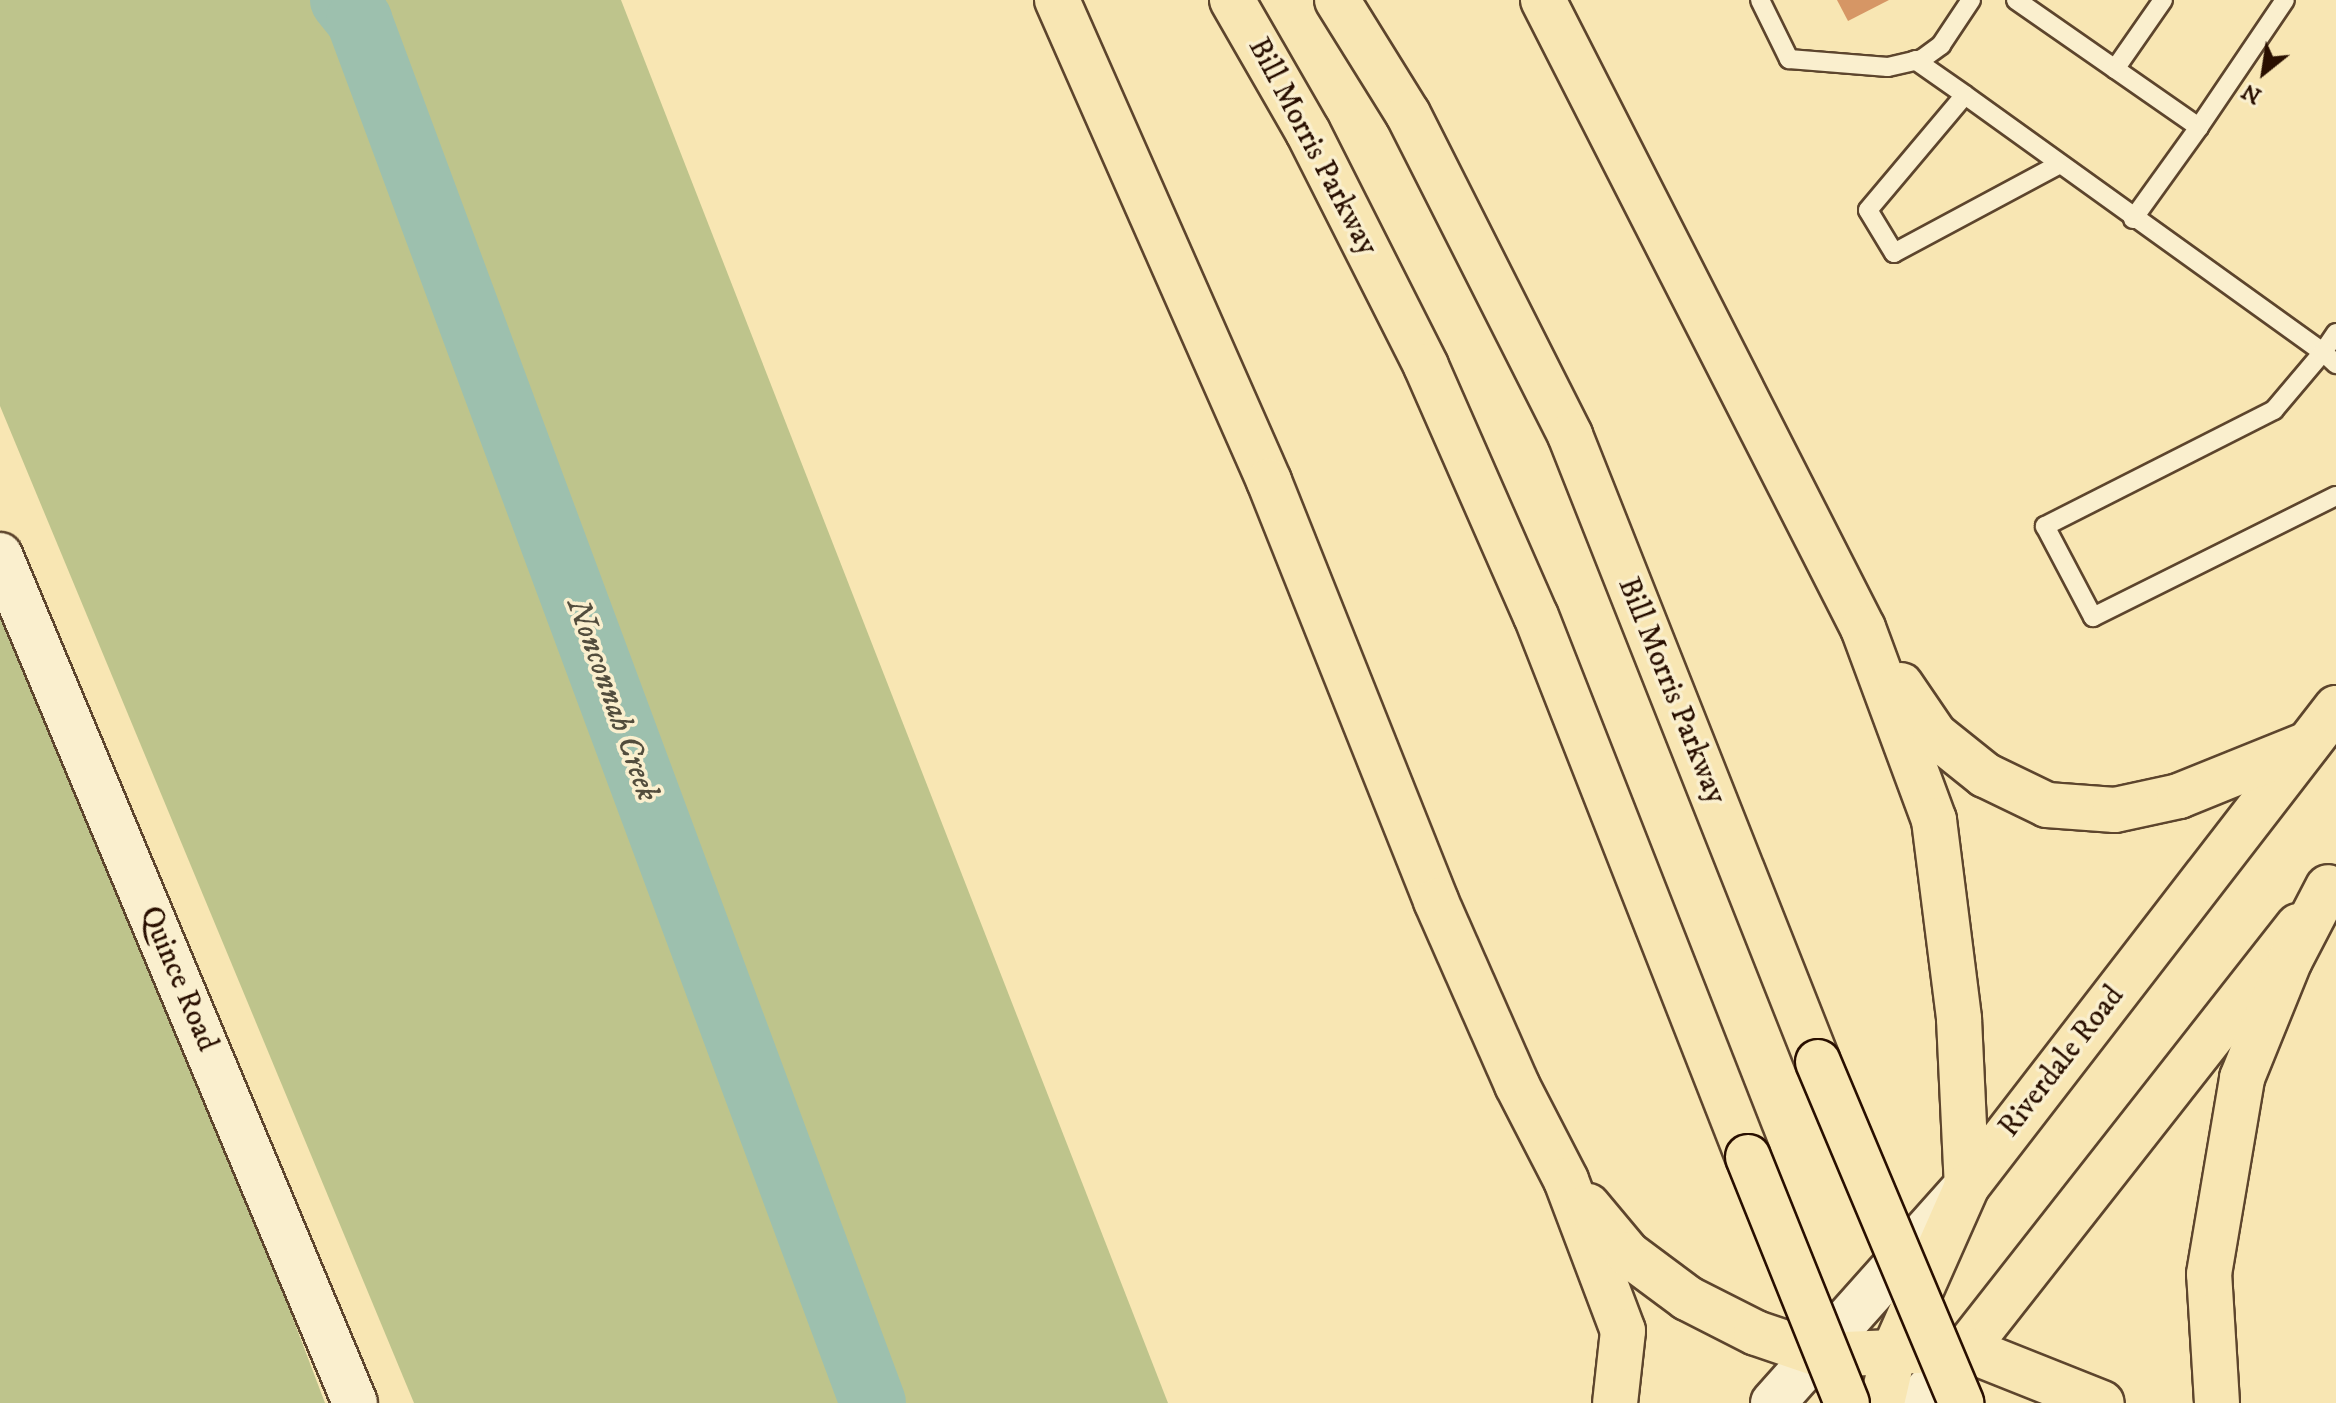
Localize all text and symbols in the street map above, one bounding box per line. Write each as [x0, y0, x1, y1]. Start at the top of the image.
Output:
street label: Bill Morris Parkway [1240, 32, 1384, 262]
north arrow [2224, 32, 2304, 112]
text: N [2237, 77, 2266, 109]
street label: Bill Morris Parkway [1609, 573, 1733, 809]
water label: Nonconnah Creek [558, 594, 666, 806]
street label: Quince Road [131, 901, 225, 1057]
street label: Riverdale Road [1992, 979, 2132, 1145]

